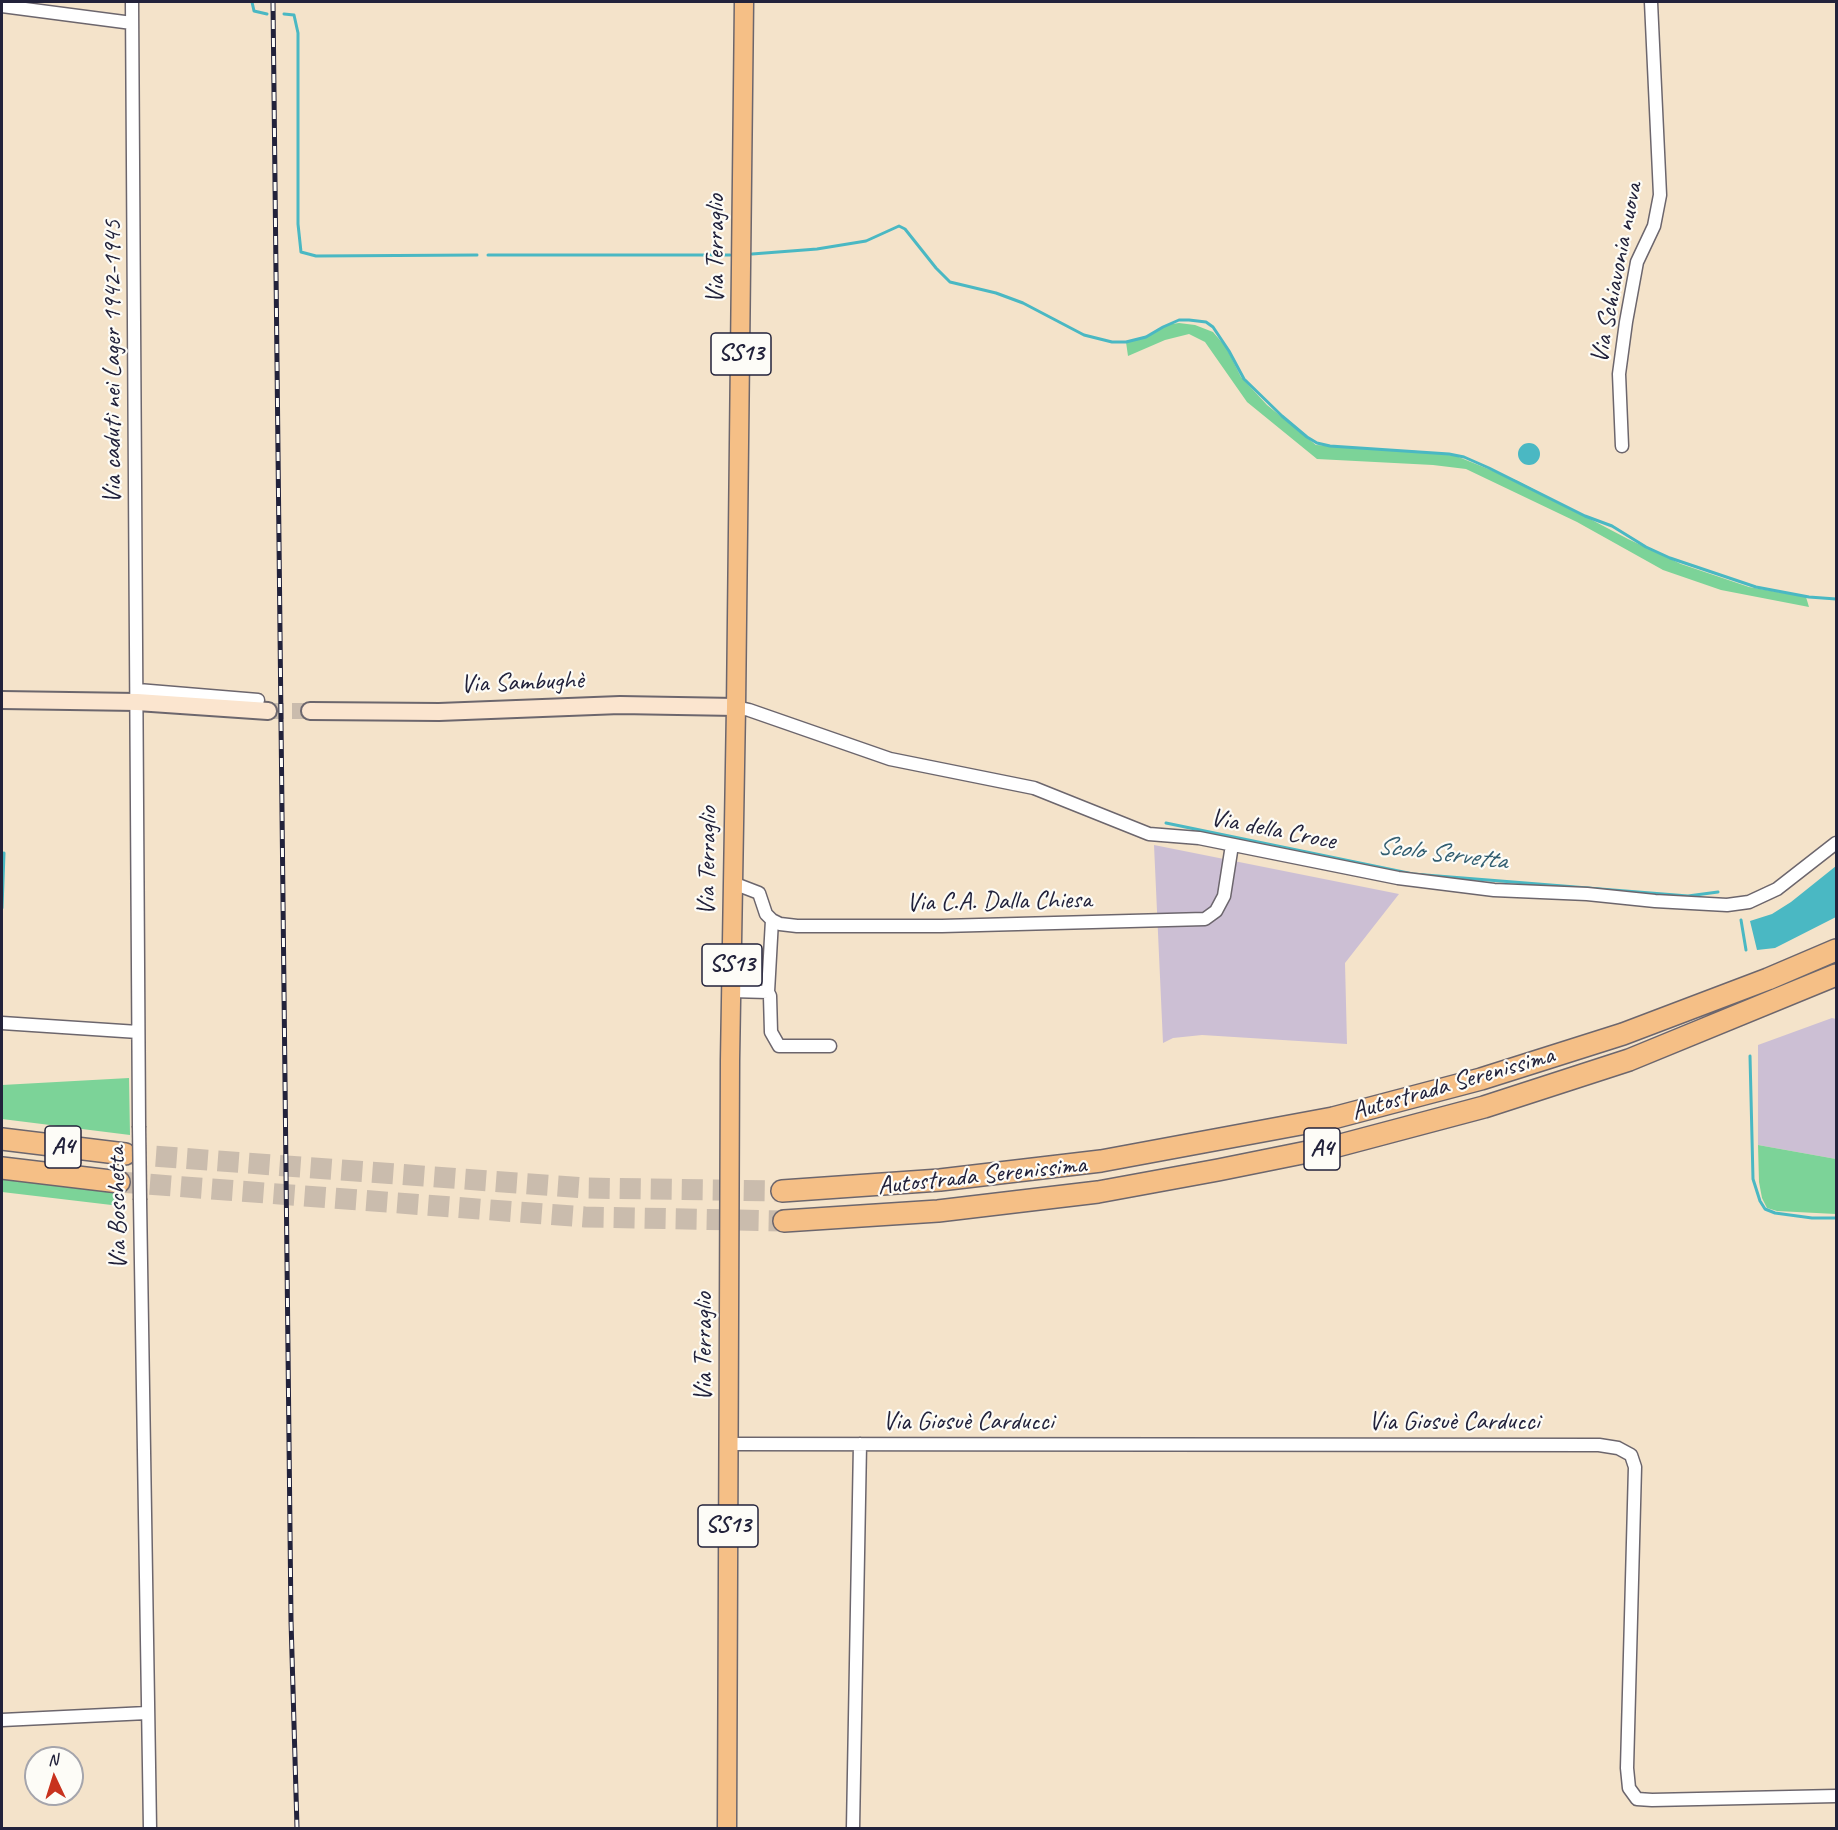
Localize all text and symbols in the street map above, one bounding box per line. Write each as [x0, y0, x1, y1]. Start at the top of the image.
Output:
street label: Via Schiavonia nuova [1584, 180, 1650, 366]
street label: Via Terraglio [700, 194, 732, 304]
street label: Via caduti nei Lager 1942-1945 [97, 220, 129, 504]
road number: SS13 [711, 333, 771, 375]
street label: Via Sambughè [460, 665, 584, 701]
street label: Via della Croce [1208, 803, 1338, 857]
street label: Via Terraglio [691, 806, 725, 916]
water label: Scolo Servetta [1375, 830, 1509, 878]
street label: Via C.A. Dalla Chiesa [906, 885, 1092, 919]
road number: SS13 [702, 944, 762, 986]
street label: Autostrada Serenissima [1348, 1040, 1558, 1128]
road number: A4 [45, 1126, 81, 1168]
road number: A4 [1304, 1128, 1340, 1170]
street label: Via Boschetta [101, 1146, 135, 1270]
street label: Autostrada Serenissima [876, 1150, 1088, 1202]
street label: Via Terraglio [688, 1292, 720, 1402]
street label: Via Giosuè Carducci [882, 1406, 1054, 1438]
street label: Via Giosuè Carducci [1368, 1406, 1540, 1438]
road number: SS13 [698, 1505, 758, 1547]
north arrow [24, 1746, 84, 1806]
text: N [47, 1750, 59, 1770]

